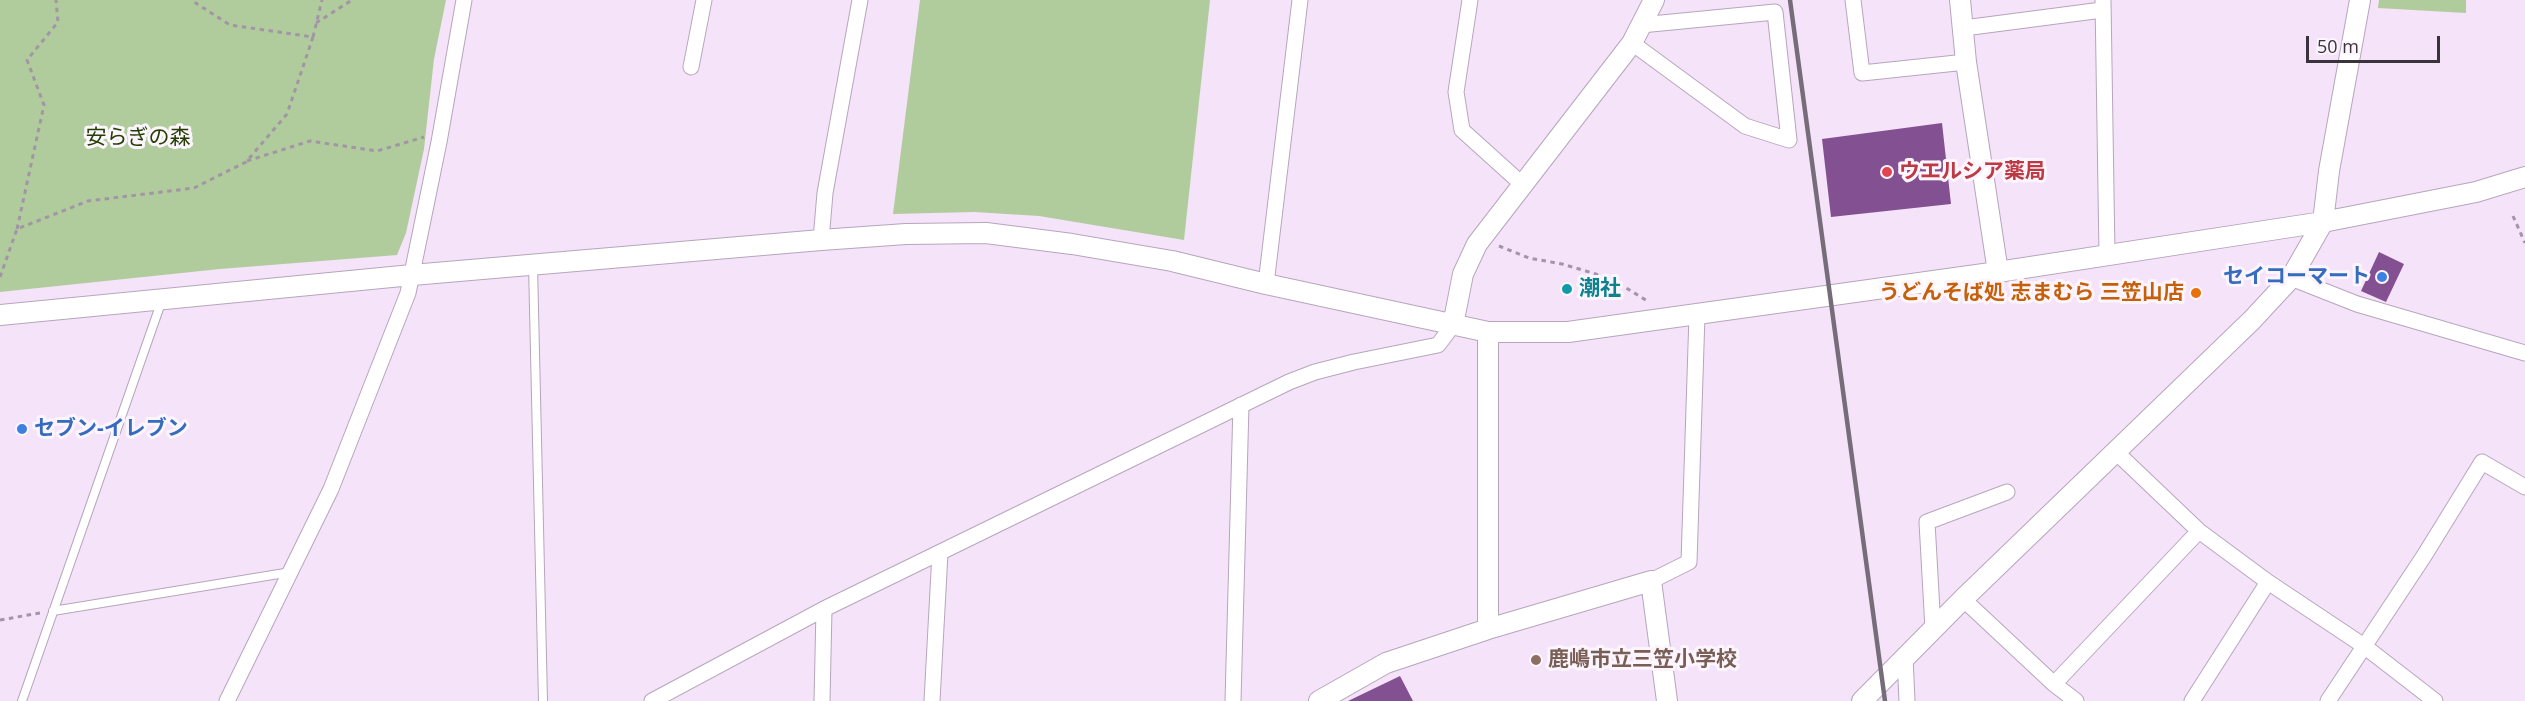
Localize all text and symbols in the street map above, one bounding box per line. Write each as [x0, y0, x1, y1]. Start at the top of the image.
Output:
scale bar [2309, 24, 2442, 62]
text: 50 m [2317, 34, 2359, 58]
park label: 安らぎの森 [86, 125, 190, 151]
place label: ウエルシア薬局 [1899, 159, 2046, 185]
marker: ウエルシア薬局 [1880, 165, 1894, 179]
place label: セイコーマート [2223, 264, 2370, 290]
marker: セイコーマート [2375, 270, 2389, 284]
place label: 潮社 [1579, 276, 1621, 302]
place label: うどんそば処 志まむら 三笠山店 [1879, 280, 2184, 306]
marker: 潮社 [1560, 282, 1574, 296]
marker: うどんそば処 志まむら 三笠山店 [2189, 286, 2203, 300]
place label: セブン-イレブン [34, 416, 188, 442]
marker: セブン-イレブン [15, 422, 29, 436]
place label: 鹿嶋市立三笠小学校 [1548, 647, 1737, 673]
marker: 鹿嶋市立三笠小学校 [1529, 653, 1543, 667]

